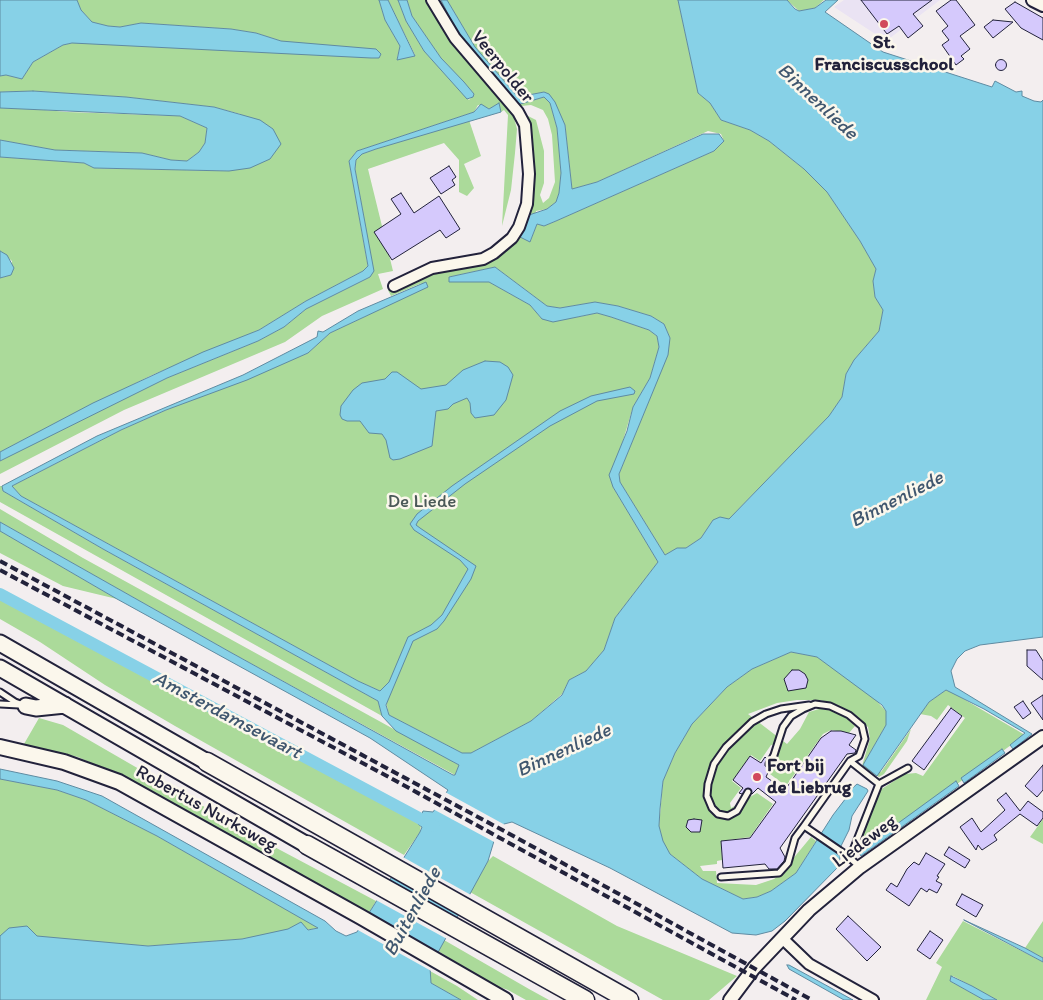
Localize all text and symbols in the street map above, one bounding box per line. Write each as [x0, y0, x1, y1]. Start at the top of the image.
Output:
marker: St. Franciscusschool [878, 18, 890, 30]
street label: Veerpolder [466, 26, 538, 108]
place label: St. Franciscusschool [814, 32, 954, 76]
water label: Binnenliede [772, 59, 862, 145]
water label: Binnenliede [846, 466, 948, 534]
park label: De Liede [387, 491, 457, 513]
water label: Amsterdamsevaart [149, 667, 305, 765]
water label: Binnenliede [513, 719, 615, 783]
place label: Fort bij de Liebrug [767, 755, 852, 799]
street label: Robertus Nurksweg [131, 761, 281, 857]
marker: Fort bij de Liebrug [751, 771, 763, 783]
street label: Liedeweg [828, 810, 902, 874]
water label: Buitenliede [379, 863, 447, 961]

